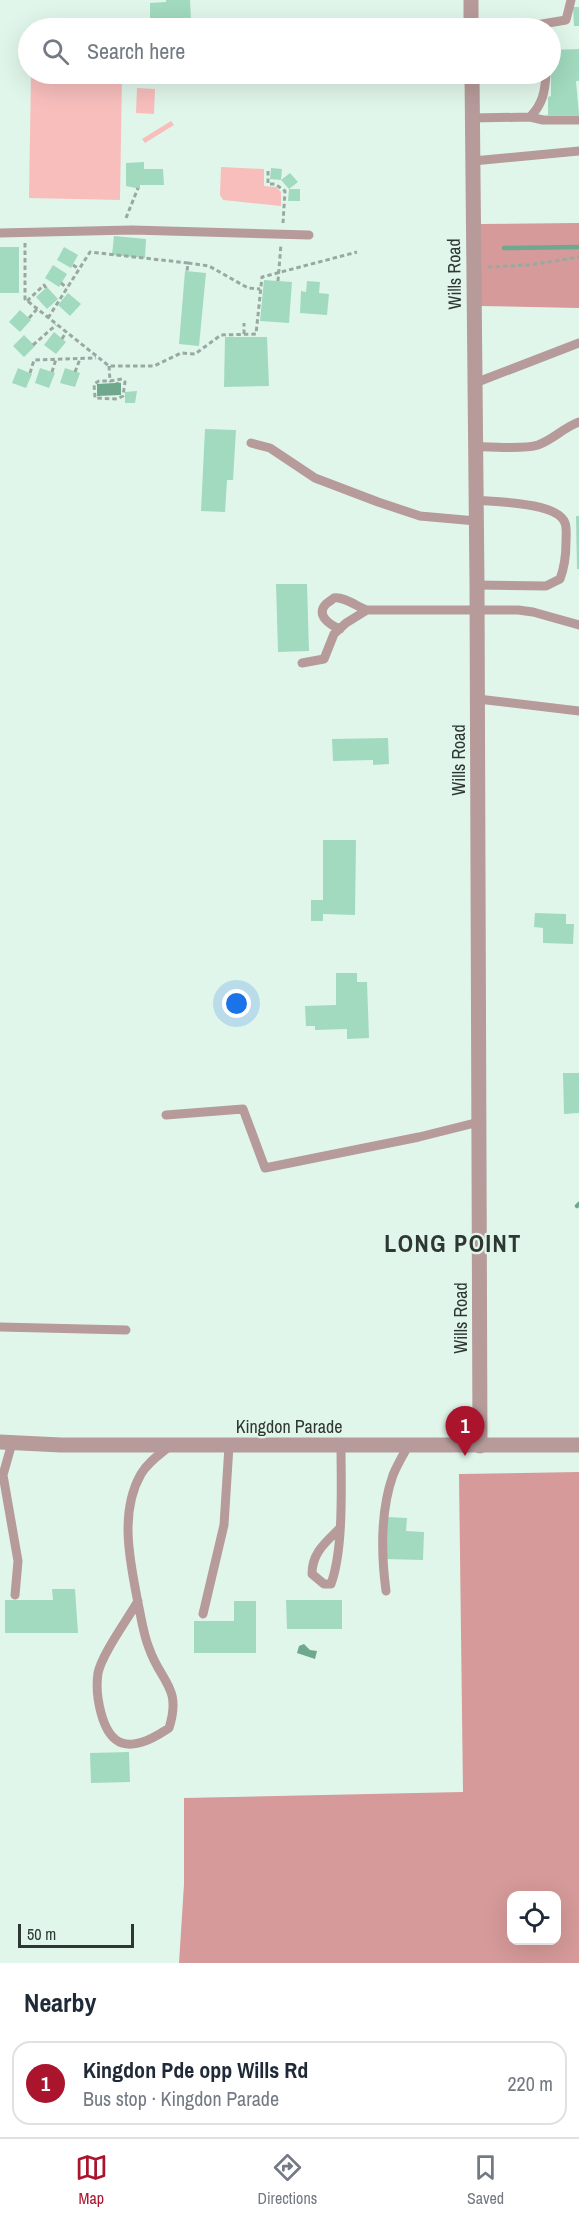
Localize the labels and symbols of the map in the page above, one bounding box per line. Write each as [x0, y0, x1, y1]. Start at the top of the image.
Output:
street label: Wills Road [441, 238, 467, 310]
street label: Wills Road [446, 724, 471, 796]
your location [222, 989, 251, 1018]
district label: LONG POINT [384, 1227, 522, 1259]
street label: Wills Road [448, 1282, 473, 1354]
pin: 1 [446, 1406, 484, 1456]
street label: Kingdon Parade [236, 1414, 342, 1439]
scale bar [18, 1921, 134, 1948]

